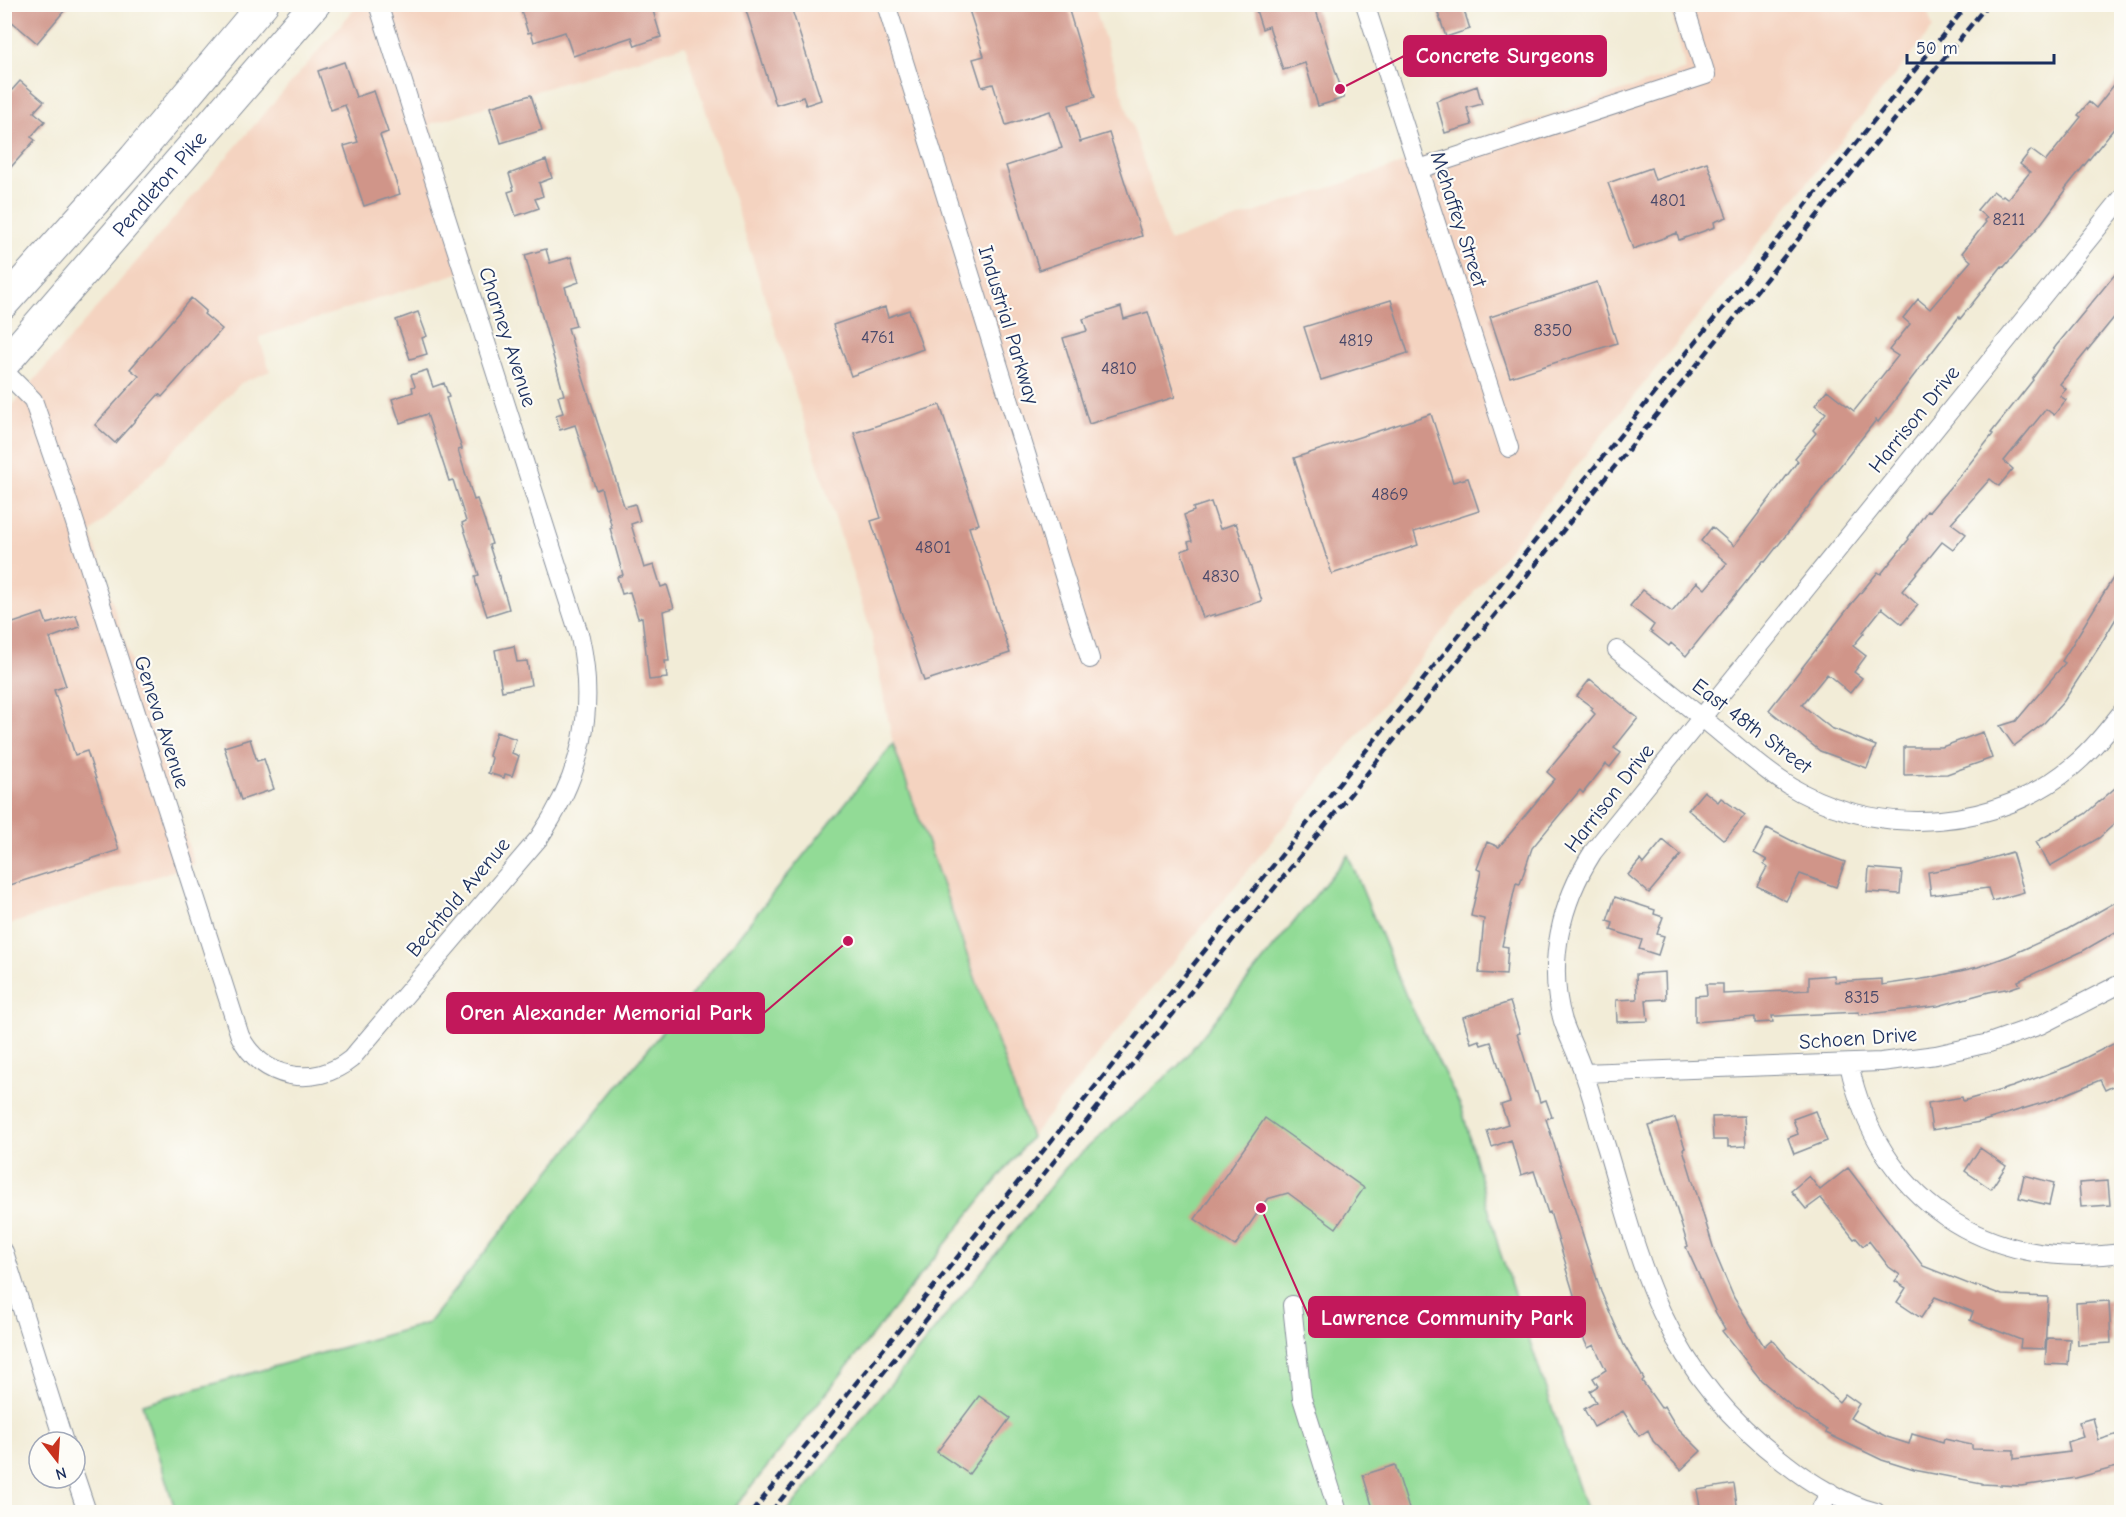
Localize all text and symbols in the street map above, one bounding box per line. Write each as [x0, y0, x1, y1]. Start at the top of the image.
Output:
scale bar [1907, 27, 2054, 65]
callout: Concrete Surgeons [1404, 36, 1606, 76]
text: 50 m [1916, 38, 1958, 59]
text: Concrete Surgeons [1416, 43, 1594, 69]
street label: Pendleton Pike [108, 126, 212, 241]
street label: Mehaffey Street [1426, 148, 1493, 291]
house number: 4801 [1650, 190, 1686, 211]
house number: 8211 [1993, 209, 2025, 230]
street label: Industrial Parkway [973, 243, 1045, 408]
street label: Charney Avenue [474, 264, 542, 410]
house number: 8350 [1533, 320, 1573, 341]
house number: 4761 [861, 327, 895, 348]
house number: 4819 [1339, 330, 1373, 351]
house number: 4810 [1101, 358, 1137, 379]
street label: Harrison Drive [1863, 361, 1965, 477]
house number: 4869 [1371, 484, 1409, 505]
house number: 4801 [915, 537, 951, 558]
house number: 4830 [1202, 566, 1240, 587]
street label: Geneva Avenue [129, 653, 195, 791]
street label: East 48th Street [1688, 673, 1817, 779]
street label: Harrison Drive [1559, 739, 1659, 857]
street label: Bechtold Avenue [401, 833, 515, 961]
house number: 8315 [1844, 987, 1880, 1008]
callout: Oren Alexander Memorial Park [447, 993, 764, 1033]
text: Oren Alexander Memorial Park [460, 1000, 752, 1026]
street label: Schoen Drive [1798, 1022, 1918, 1054]
callout: Lawrence Community Park [1309, 1297, 1585, 1337]
text: Lawrence Community Park [1321, 1305, 1573, 1331]
north arrow [27, 1430, 87, 1490]
text: N [53, 1463, 69, 1484]

